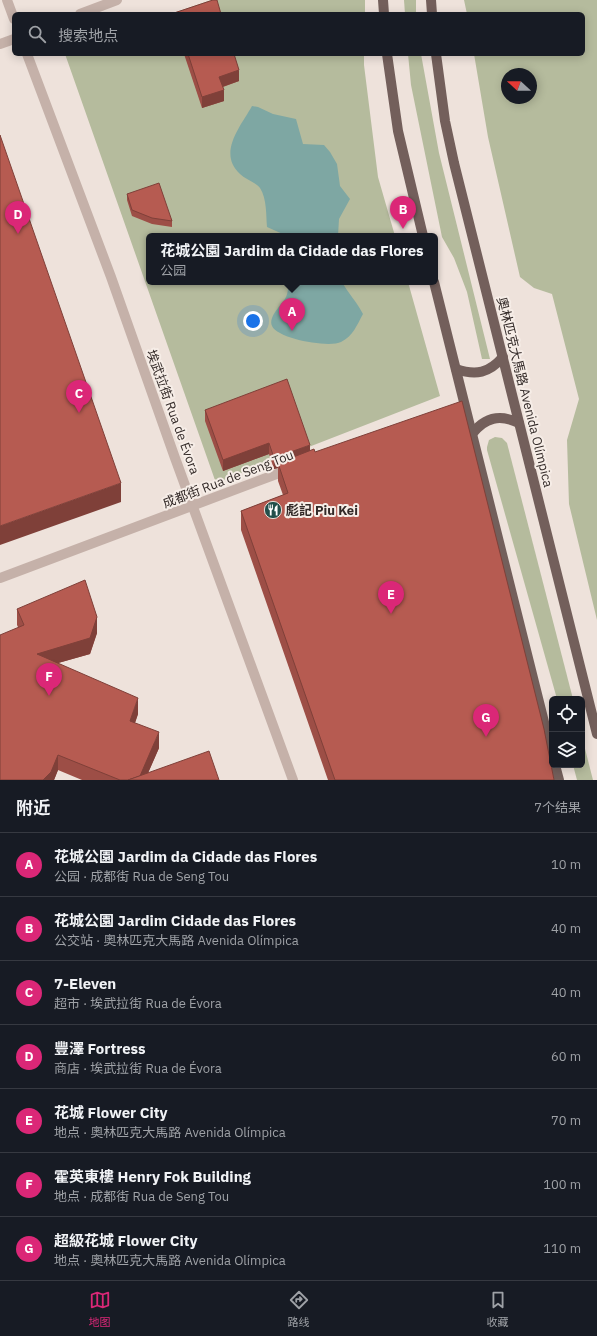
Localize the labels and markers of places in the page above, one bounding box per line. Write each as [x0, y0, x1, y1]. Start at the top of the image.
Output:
pin: B [390, 196, 416, 229]
pin: D [5, 201, 31, 234]
pin: A [279, 298, 305, 331]
pin: C [66, 380, 92, 413]
restaurant icon: 彪記 Piu Kei [263, 500, 283, 520]
place label: 彪記 Piu Kei [286, 502, 358, 519]
pin: E [378, 581, 404, 614]
pin: F [36, 663, 62, 696]
pin: G [473, 704, 499, 737]

